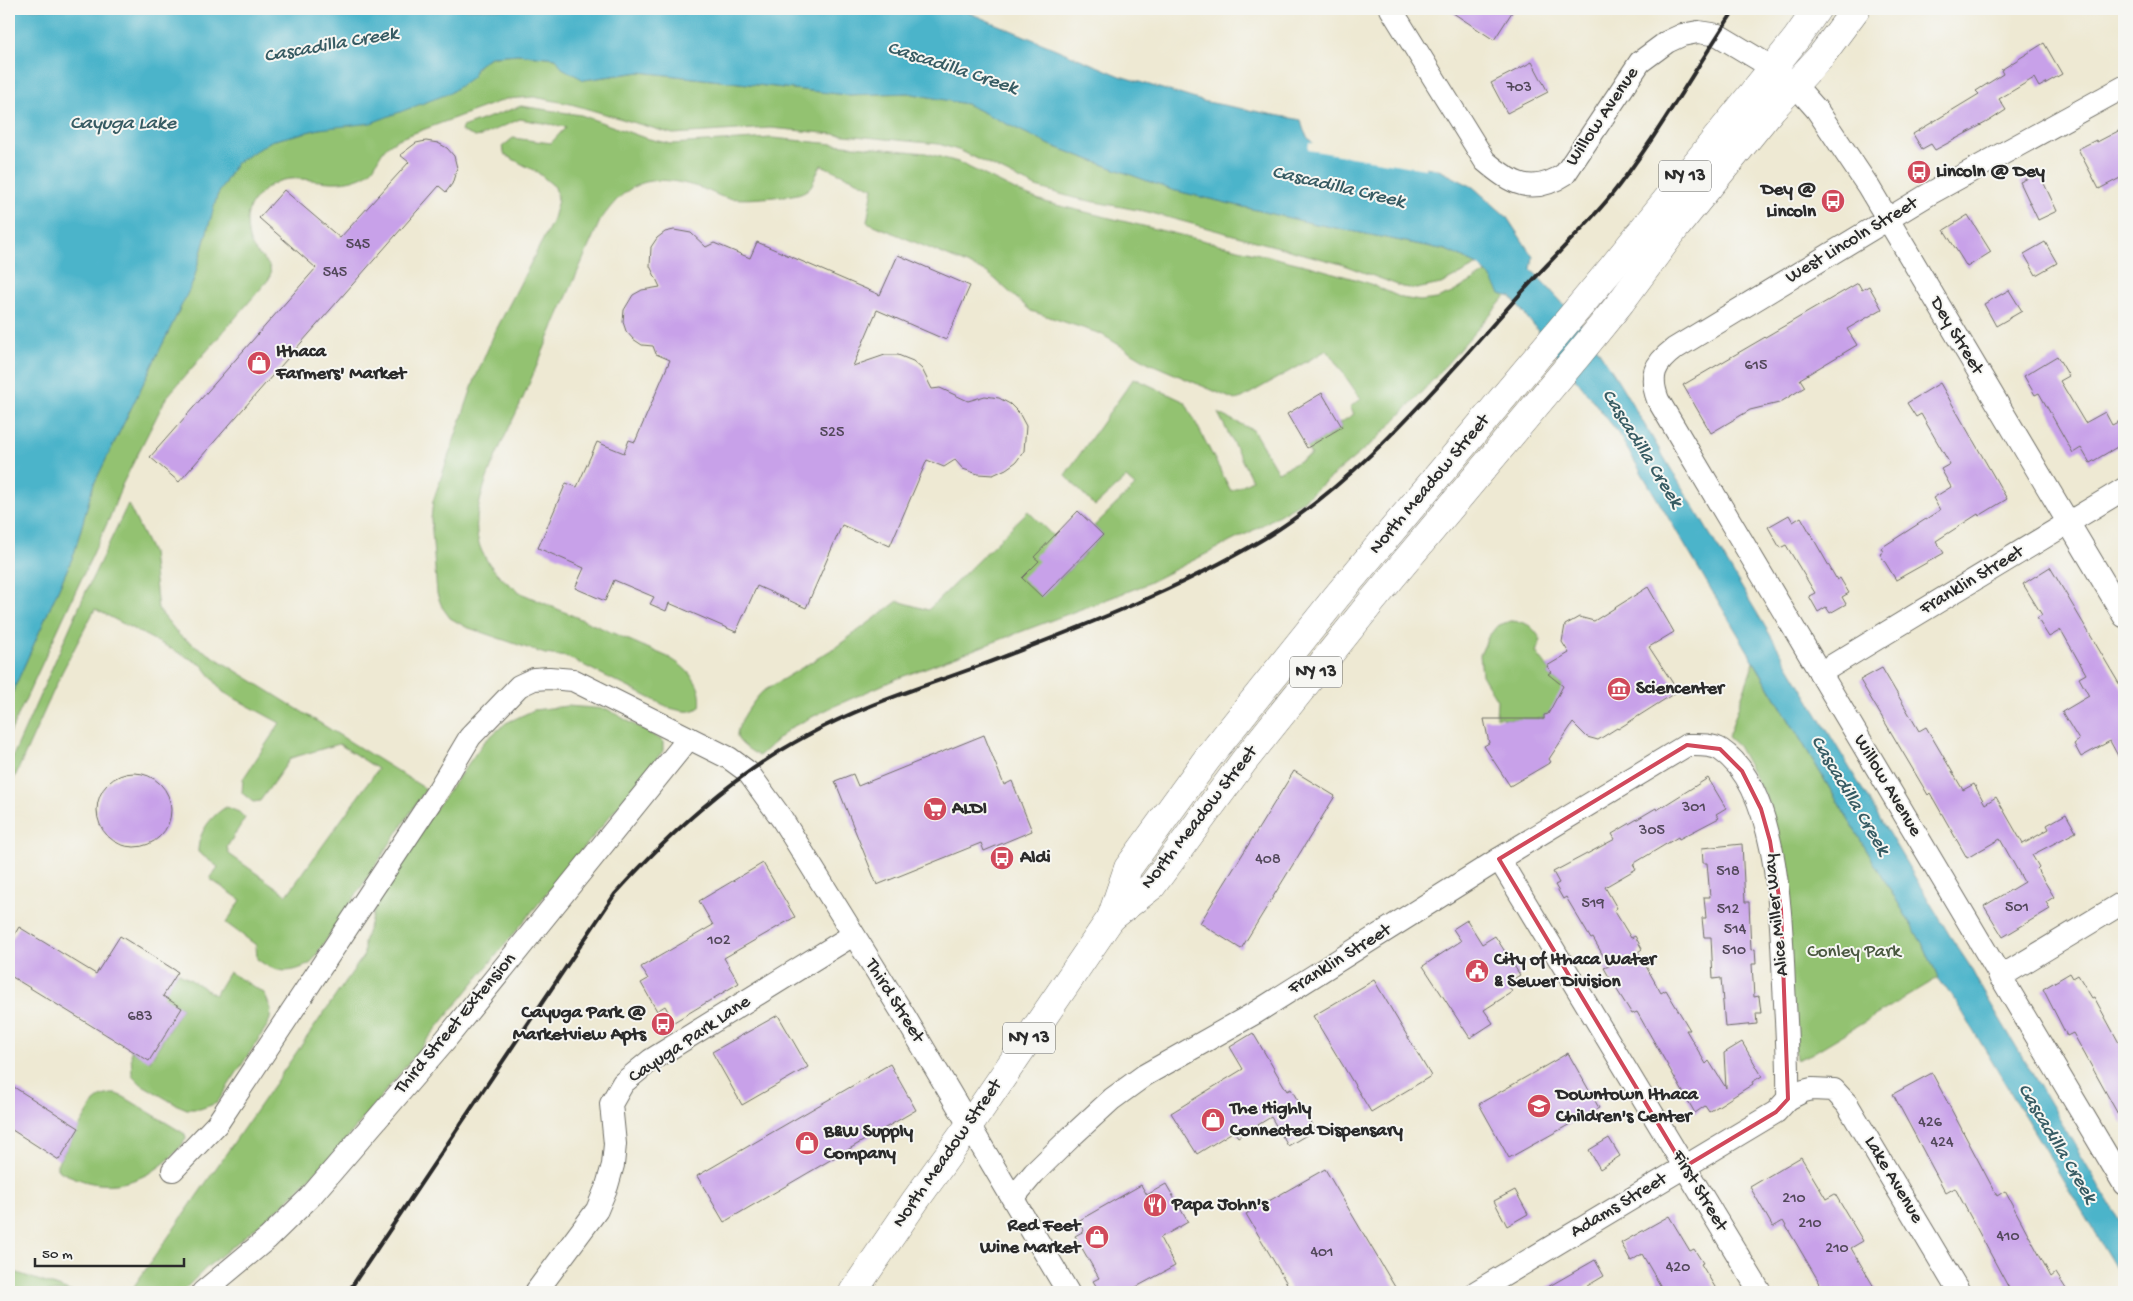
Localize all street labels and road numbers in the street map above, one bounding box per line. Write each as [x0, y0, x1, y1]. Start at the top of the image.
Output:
street label: Willow Avenue [1561, 63, 1645, 171]
road number: NY 13 [1659, 160, 1711, 192]
street label: West Lincoln Street [1782, 191, 1924, 289]
street label: Dey Street [1923, 291, 1989, 381]
street label: North Meadow Street [1365, 409, 1497, 560]
street label: Franklin Street [1915, 540, 2030, 622]
road number: NY 13 [1290, 656, 1342, 688]
street label: Willow Avenue [1848, 731, 1927, 841]
street label: North Meadow Street [1137, 740, 1265, 894]
street label: Alice Miller Way [1759, 852, 1795, 977]
street label: Franklin Street [1283, 918, 1398, 1001]
street label: Third Street Extension [389, 949, 522, 1100]
street label: Third Street [859, 954, 930, 1049]
street label: Cayuga Park Lane [625, 991, 755, 1089]
road number: NY 13 [1003, 1022, 1055, 1054]
street label: North Meadow Street [888, 1074, 1009, 1233]
street label: Lake Avenue [1858, 1132, 1928, 1228]
street label: First Street [1665, 1145, 1733, 1238]
street label: Adams Street [1567, 1167, 1673, 1244]

